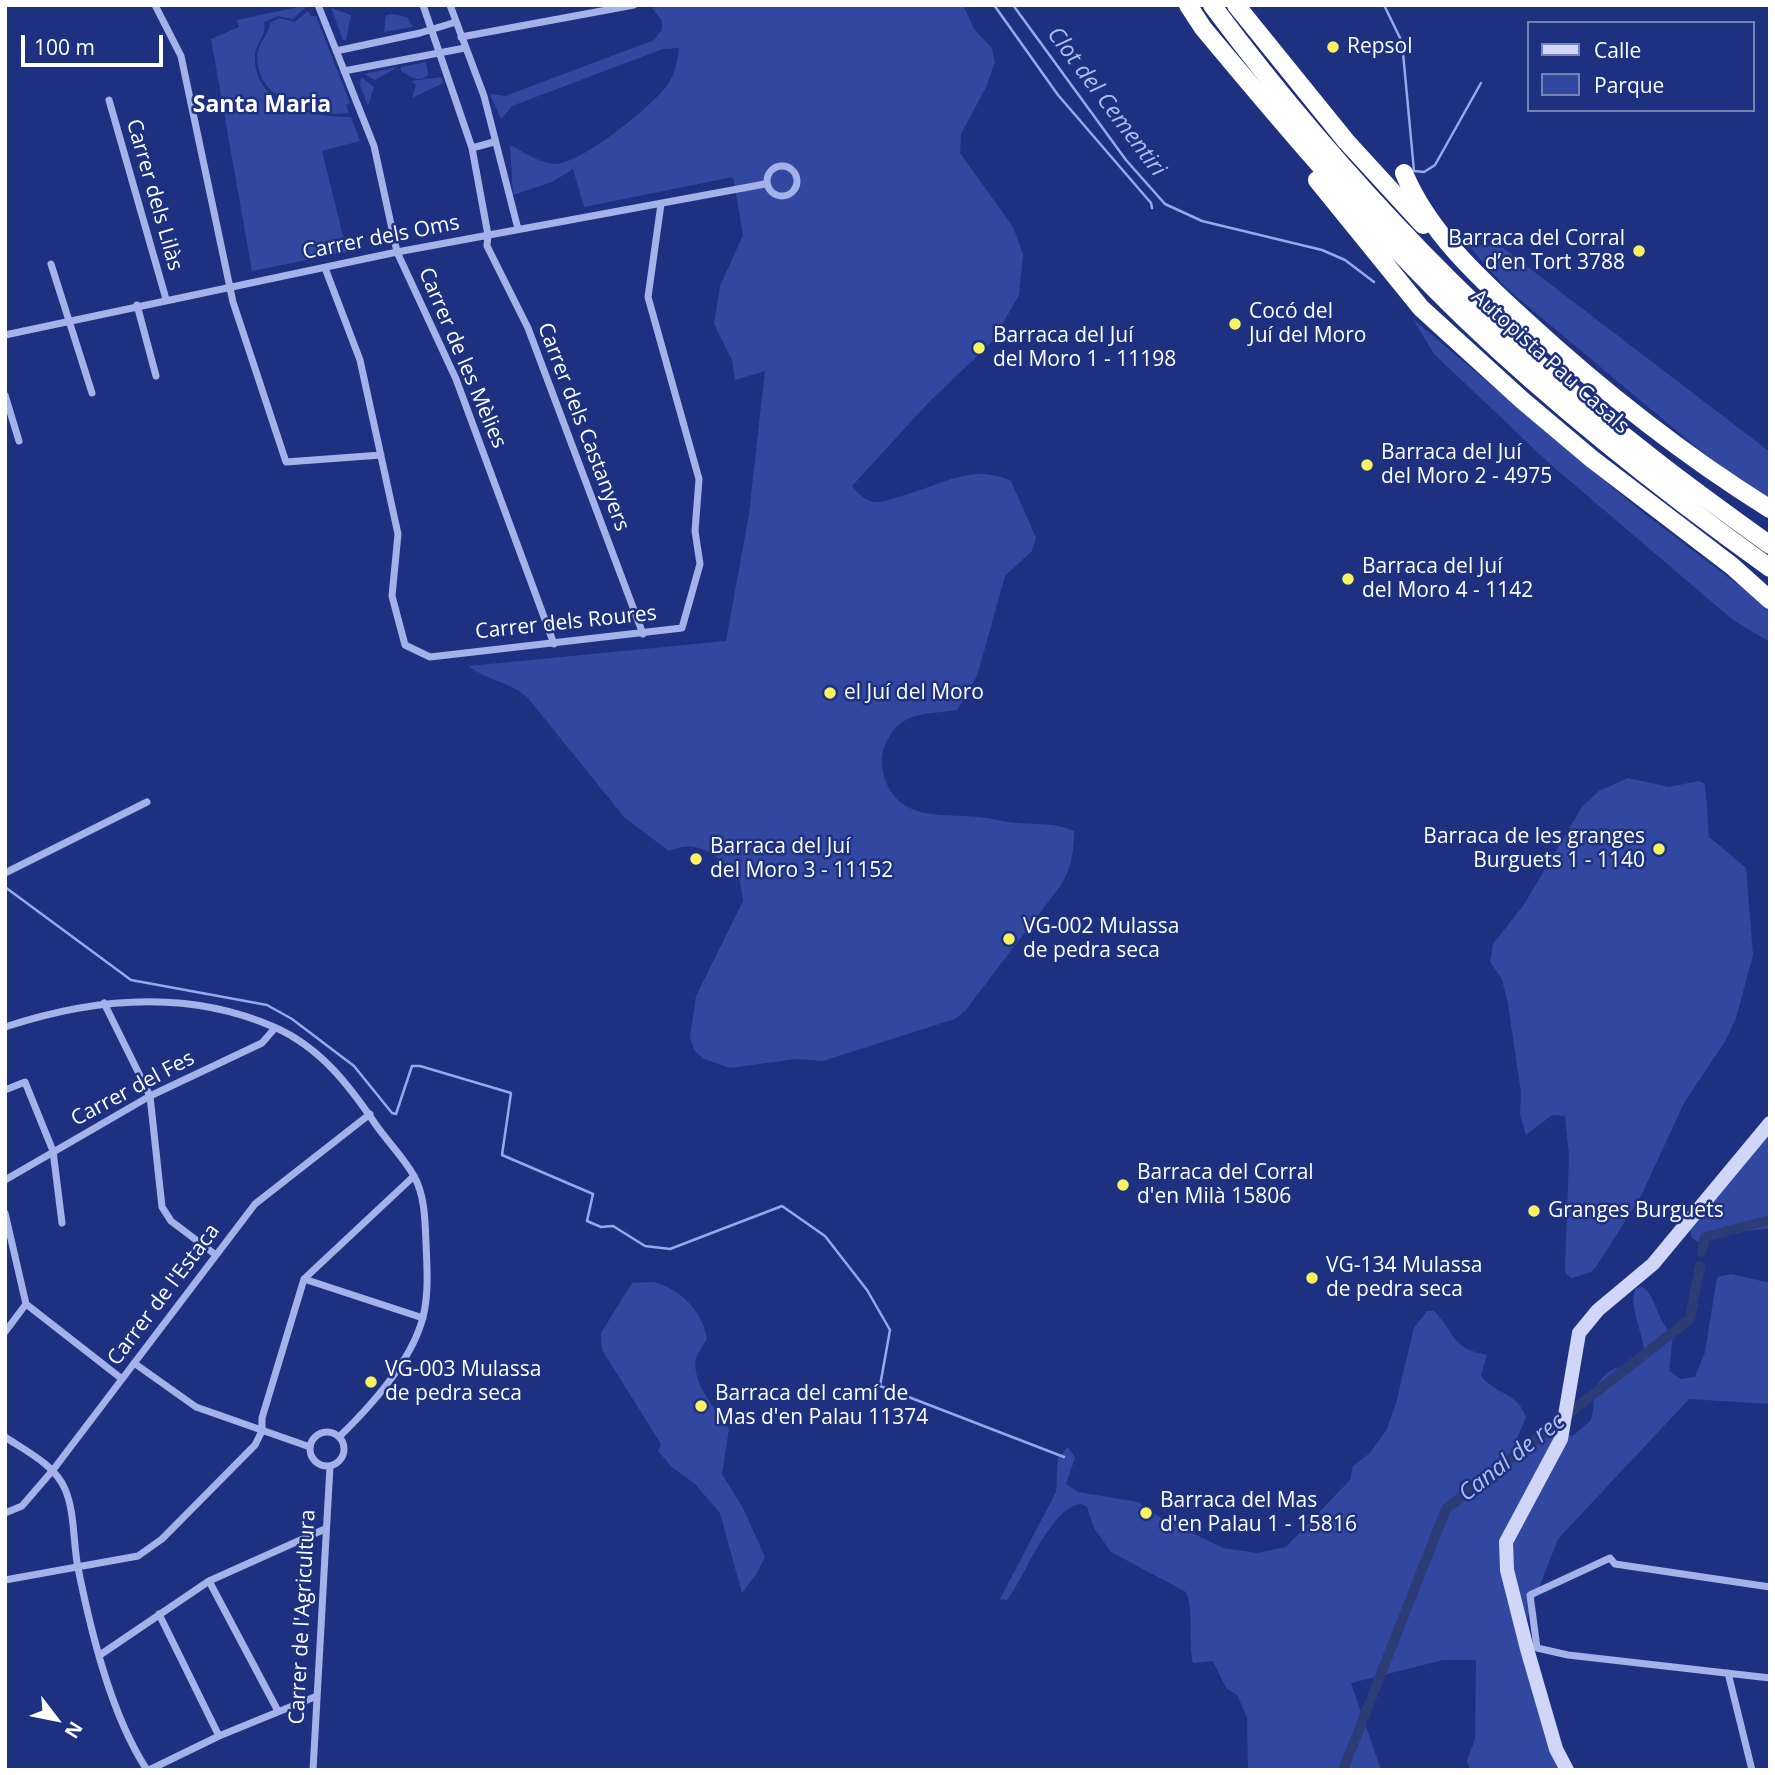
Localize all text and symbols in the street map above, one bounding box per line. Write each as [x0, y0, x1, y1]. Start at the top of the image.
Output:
scale bar [24, 21, 166, 65]
legend [1526, 21, 1754, 112]
water label: Clot del Cementiri [1041, 22, 1171, 182]
text: 100 m [34, 33, 95, 61]
place label: Repsol [1347, 34, 1413, 60]
text: Calle [1594, 36, 1641, 64]
marker: Repsol [1325, 39, 1341, 55]
text: Parque [1594, 71, 1664, 99]
district label: Santa Maria [193, 91, 331, 119]
street label: Carrer dels Lilàs [120, 116, 188, 274]
street label: Carrer dels Oms [301, 210, 461, 266]
place label: Barraca del Corral d’en Tort 3788 [1448, 226, 1625, 276]
marker: Barraca del Corral d’en Tort 3788 [1631, 243, 1647, 259]
street label: Carrer de les Mèlies [413, 264, 511, 452]
street label: Autopista Pau Casals [1466, 285, 1634, 439]
place label: Cocó del Juí del Moro [1249, 299, 1366, 349]
marker: Cocó del Juí del Moro [1227, 316, 1243, 332]
street label: Carrer dels Castanyers [532, 319, 634, 535]
place label: Barraca del Juí del Moro 1 - 11198 [993, 323, 1176, 373]
marker: Barraca del Juí del Moro 1 - 11198 [971, 340, 987, 356]
place label: Barraca del Juí del Moro 2 - 4975 [1381, 440, 1552, 490]
marker: Barraca del Juí del Moro 2 - 4975 [1359, 457, 1375, 473]
place label: Barraca del Juí del Moro 4 - 1142 [1362, 554, 1533, 604]
marker: Barraca del Juí del Moro 4 - 1142 [1340, 571, 1356, 587]
street label: Carrer dels Roures [474, 601, 658, 645]
place label: el Juí del Moro [844, 680, 984, 706]
marker: el Juí del Moro [822, 685, 838, 701]
place label: Barraca de les granges Burguets 1 - 1140 [1423, 824, 1645, 874]
place label: Barraca del Juí del Moro 3 - 11152 [710, 834, 893, 884]
marker: Barraca de les granges Burguets 1 - 1140 [1651, 841, 1667, 857]
marker: Barraca del Juí del Moro 3 - 11152 [688, 851, 704, 867]
place label: VG-002 Mulassa de pedra seca [1023, 914, 1179, 964]
marker: VG-002 Mulassa de pedra seca [1001, 931, 1017, 947]
street label: Carrer del Fes [67, 1046, 199, 1132]
place label: Barraca del Corral d'en Milà 15806 [1137, 1160, 1314, 1210]
marker: Barraca del Corral d'en Milà 15806 [1115, 1177, 1131, 1193]
place label: Granges Burguets [1548, 1198, 1724, 1224]
marker: Granges Burguets [1526, 1203, 1542, 1219]
street label: Carrer de l'Estaca [103, 1219, 225, 1371]
place label: VG-134 Mulassa de pedra seca [1326, 1253, 1482, 1303]
marker: VG-134 Mulassa de pedra seca [1304, 1270, 1320, 1286]
place label: VG-003 Mulassa de pedra seca [385, 1357, 541, 1407]
marker: VG-003 Mulassa de pedra seca [363, 1374, 379, 1390]
place label: Barraca del camí de Mas d'en Palau 11374 [715, 1381, 928, 1431]
marker: Barraca del camí de Mas d'en Palau 11374 [693, 1398, 709, 1414]
water label: Canal de rec [1454, 1408, 1570, 1508]
place label: Barraca del Mas d'en Palau 1 - 15816 [1160, 1488, 1357, 1538]
marker: Barraca del Mas d'en Palau 1 - 15816 [1138, 1505, 1154, 1521]
street label: Carrer de l'Agricultura [285, 1509, 321, 1725]
north arrow [21, 1684, 91, 1754]
text: N [59, 1717, 89, 1744]

